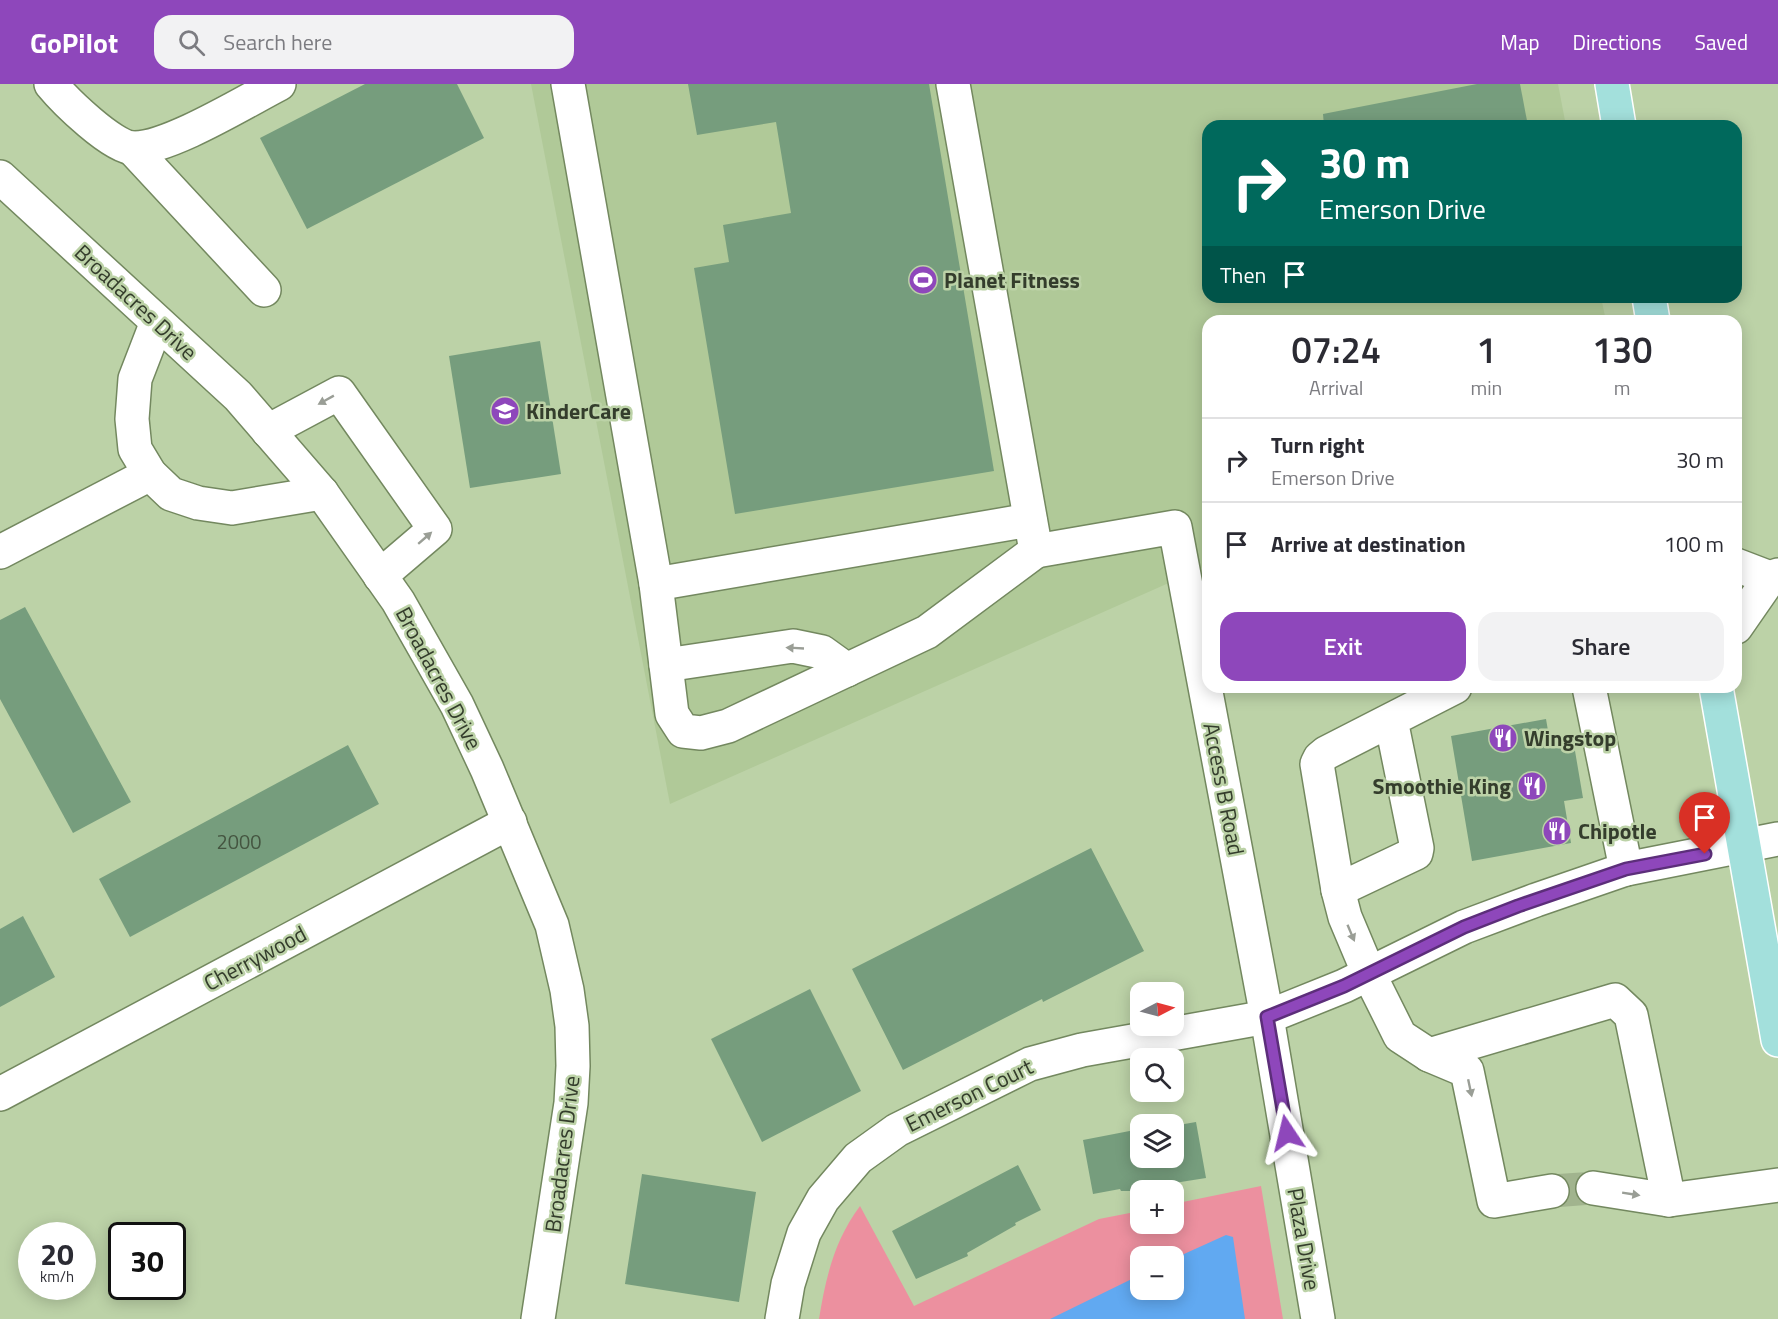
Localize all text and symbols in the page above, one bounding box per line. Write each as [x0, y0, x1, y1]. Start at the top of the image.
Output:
search box [154, 15, 574, 69]
text: GoPilot [30, 21, 118, 64]
text: Search here [223, 25, 332, 59]
icon: search [175, 26, 208, 59]
text: Map [1500, 26, 1540, 58]
text: Directions [1573, 26, 1662, 58]
text: Saved [1695, 26, 1748, 58]
text: 30 m [1319, 130, 1411, 194]
icon: right [1220, 144, 1298, 222]
text: Emerson Drive [1319, 188, 1486, 229]
street label: Broadacres Drive [67, 236, 205, 368]
text: Then [1220, 258, 1266, 292]
icon: arrive [1278, 258, 1311, 291]
place label: Planet Fitness [944, 263, 1080, 297]
sports icon: Planet Fitness [907, 264, 939, 296]
text: 07:24 [1292, 322, 1381, 377]
text: 1 [1476, 322, 1496, 377]
text: 130 [1592, 322, 1652, 377]
text: Arrival [1309, 372, 1363, 403]
text: min [1470, 372, 1502, 403]
text: m [1614, 372, 1630, 403]
place label: KinderCare [526, 394, 631, 428]
one-way arrow [317, 395, 334, 405]
school or university icon: KinderCare [489, 395, 521, 427]
text: Turn right [1271, 428, 1365, 462]
text: 30 m [1676, 443, 1724, 477]
icon: right [1220, 444, 1253, 477]
text: Emerson Drive [1271, 462, 1395, 493]
text: Arrive at destination [1271, 527, 1466, 561]
text: 100 m [1664, 527, 1724, 561]
icon: arrive [1220, 528, 1253, 561]
one-way arrow [417, 531, 433, 544]
street label: Broadacres Drive [387, 600, 491, 756]
button: Exit [1220, 612, 1466, 681]
button: Share [1478, 612, 1724, 681]
one-way arrow [785, 643, 804, 652]
street label: Access B Road [1194, 720, 1254, 858]
place label: Wingstop [1524, 721, 1616, 755]
restaurant icon: Wingstop [1487, 722, 1519, 754]
place label: Smoothie King [1373, 769, 1511, 803]
restaurant icon: Smoothie King [1516, 770, 1548, 802]
pin [1679, 792, 1730, 854]
icon: arrive [1688, 801, 1721, 834]
place label: Chipotle [1578, 814, 1657, 848]
restaurant icon: Chipotle [1541, 815, 1573, 847]
house number: 2000 [217, 826, 261, 857]
street label: Cherrywood [197, 917, 313, 999]
one-way arrow [1347, 924, 1356, 941]
north arrow [1130, 982, 1184, 1036]
map controls [1130, 982, 1184, 1300]
button: search [1130, 1048, 1184, 1102]
street label: Emerson Court [899, 1049, 1039, 1141]
street label: Broadacres Drive [536, 1074, 588, 1234]
one-way arrow [1466, 1079, 1475, 1098]
position arrow [1255, 1101, 1319, 1165]
button: layers [1130, 1114, 1184, 1168]
button: + [1130, 1180, 1184, 1234]
street label: Plaza Drive [1278, 1185, 1330, 1293]
one-way arrow [1622, 1190, 1641, 1199]
speed limit sign: 30 [108, 1222, 186, 1300]
text: 20 [40, 1231, 74, 1277]
button: − [1130, 1246, 1184, 1300]
text: km/h [40, 1265, 74, 1288]

